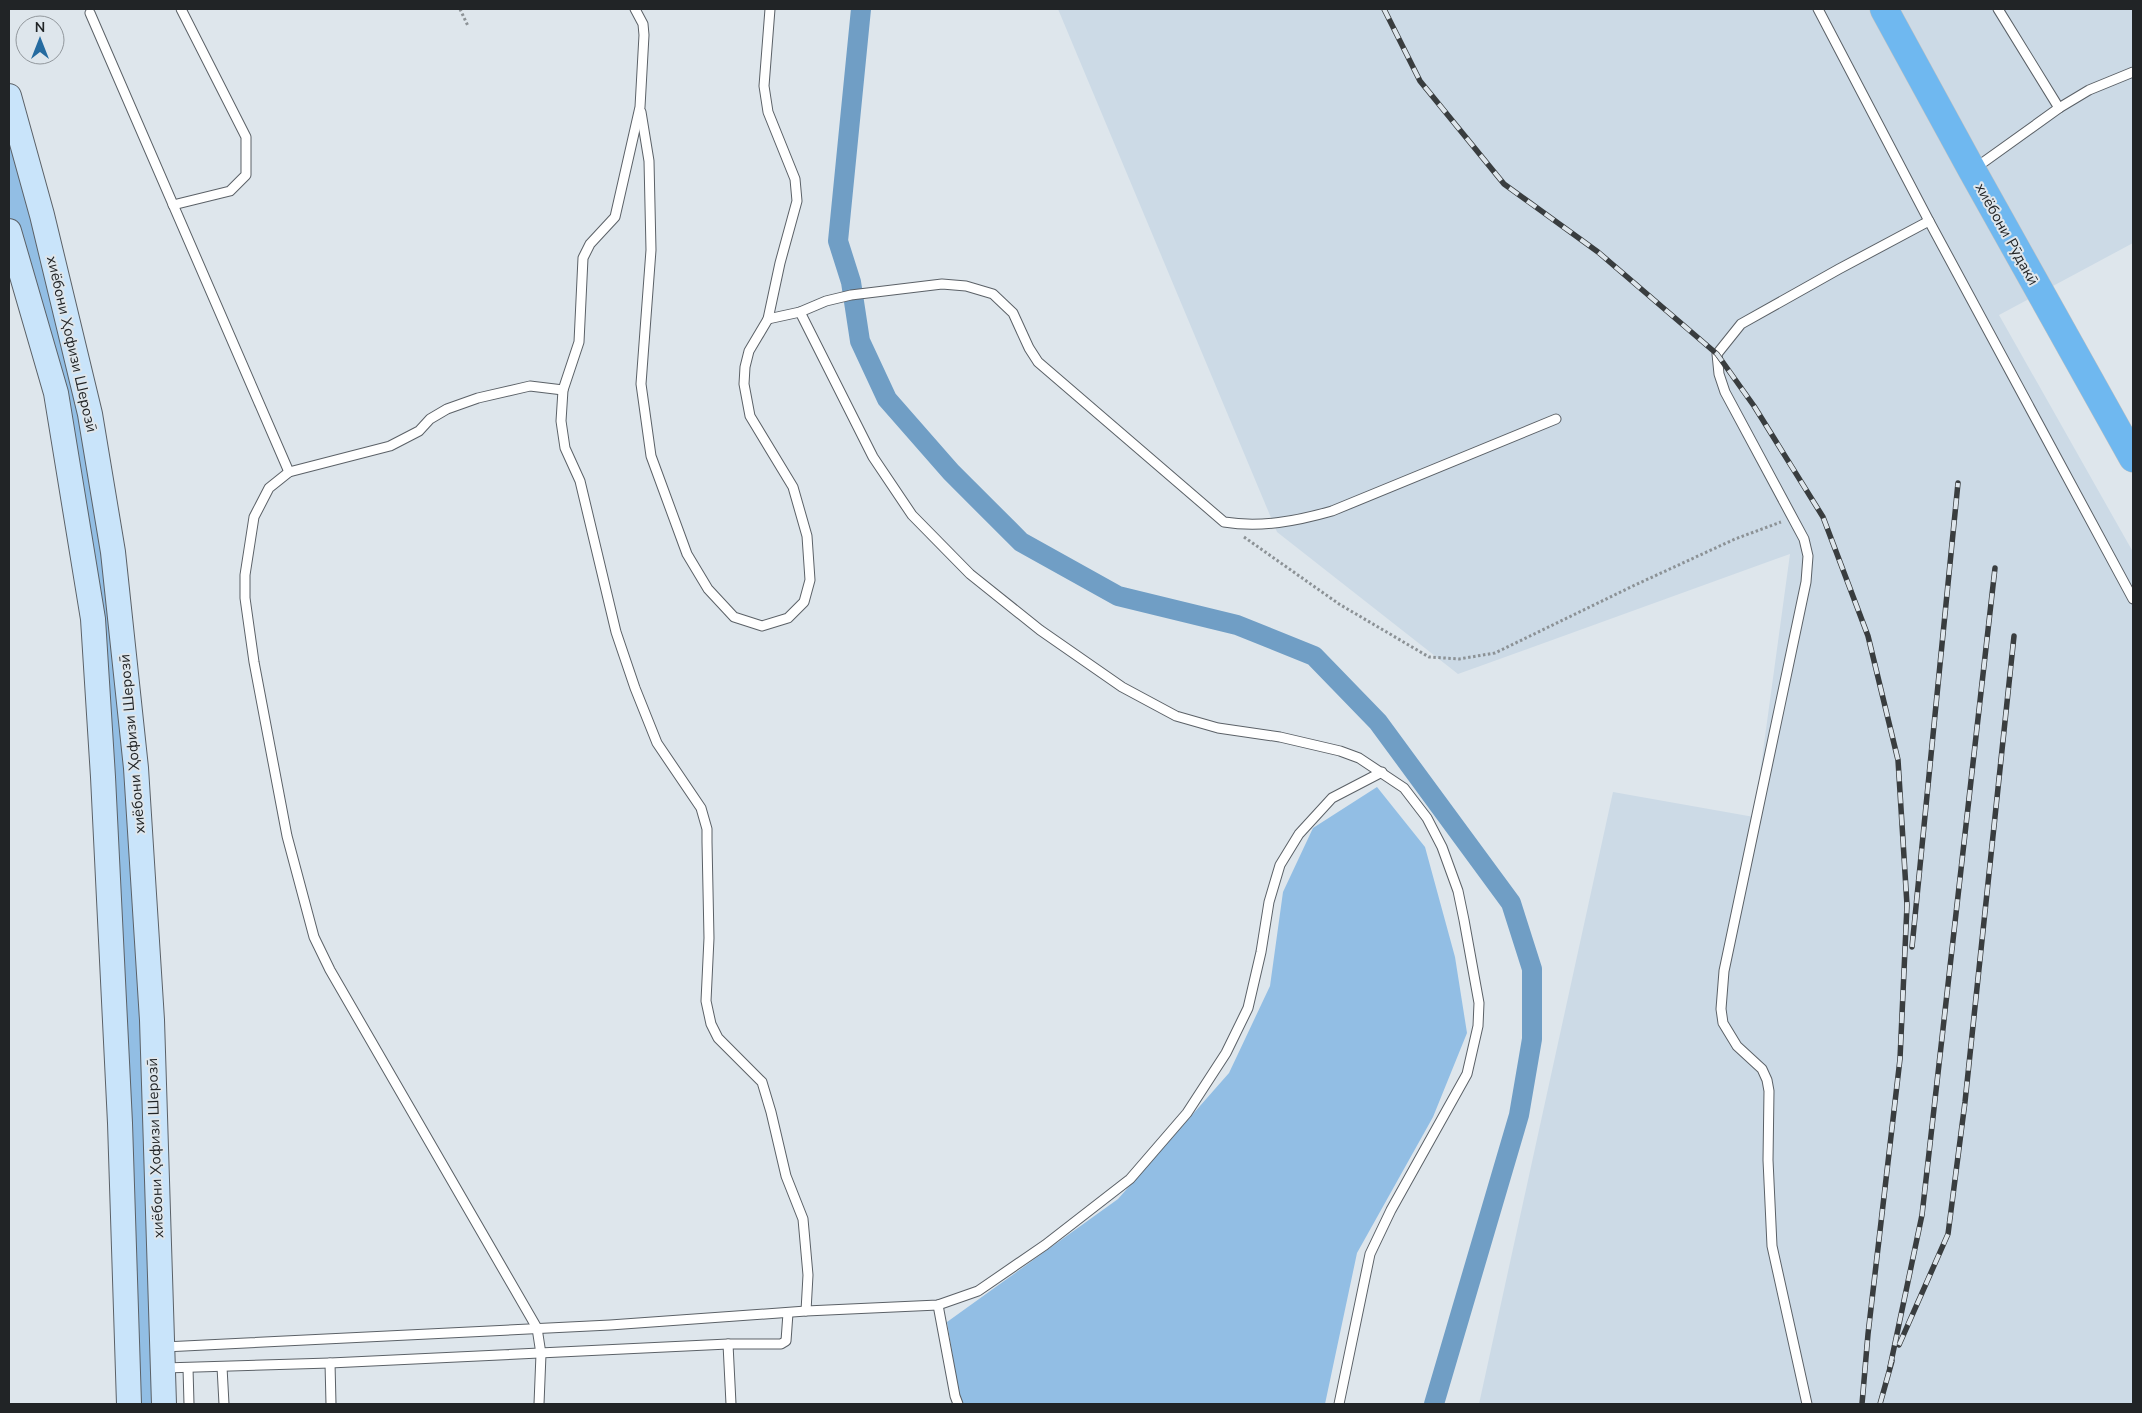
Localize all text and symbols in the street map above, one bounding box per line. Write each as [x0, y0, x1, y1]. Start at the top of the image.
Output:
north arrow [15, 15, 65, 65]
text: N [35, 18, 45, 37]
street label: хиёбони Рӯдакӣ [1971, 179, 2043, 289]
street label: хиёбони Ҳофизи Шерозӣ [42, 254, 102, 434]
street label: хиёбони Ҳофизи Шерозӣ [114, 653, 150, 835]
street label: хиёбони Ҳофизи Шерозӣ [142, 1058, 168, 1238]

